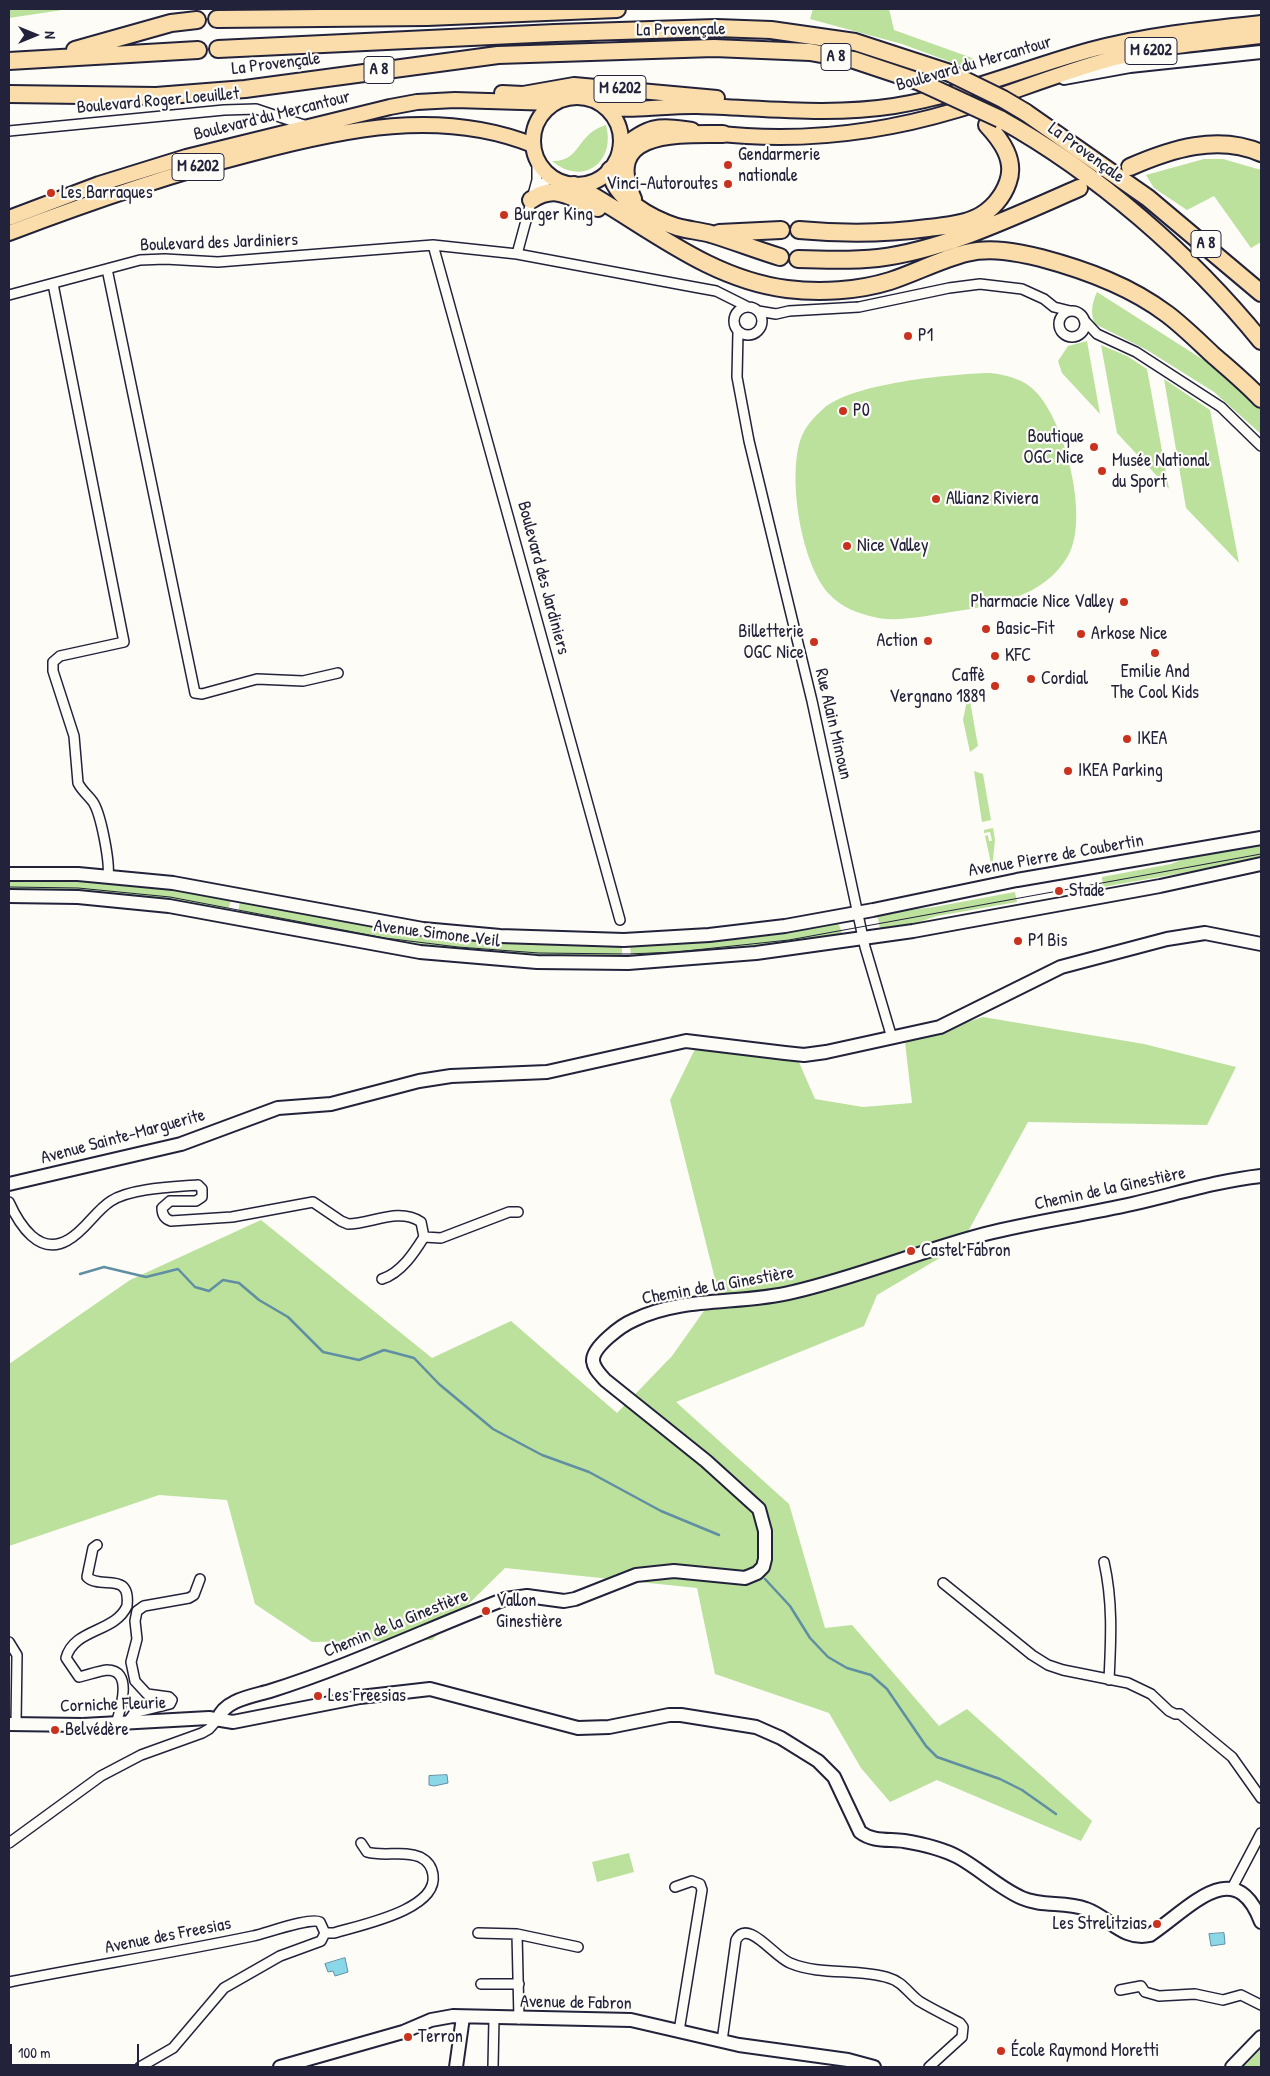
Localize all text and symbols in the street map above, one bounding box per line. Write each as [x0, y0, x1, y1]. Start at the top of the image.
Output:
north arrow [10, 10, 60, 60]
street label: La Provençale [636, 18, 726, 42]
text: N [41, 31, 60, 39]
street label: Boulevard du Mercantour [894, 31, 1054, 97]
road number: M 6202 [1125, 37, 1177, 64]
road number: A 8 [821, 44, 851, 70]
street label: La Provençale [230, 48, 322, 80]
road number: A 8 [364, 56, 394, 84]
road number: M 6202 [594, 76, 646, 102]
street label: Boulevard Roger Loeuillet [76, 83, 240, 119]
street label: Boulevard du Mercantour [191, 86, 353, 146]
street label: La Provençale [1044, 118, 1128, 188]
place label: Gendarmerie nationale [738, 144, 820, 186]
road number: M 6202 [172, 154, 224, 180]
marker: Gendarmerie nationale [722, 159, 734, 171]
place label: Vinci-Autoroutes [606, 173, 718, 195]
marker: Vinci-Autoroutes [722, 178, 734, 190]
place label: Les Barraques [61, 182, 153, 204]
marker: Les Barraques [45, 187, 57, 199]
place label: Burger King [514, 204, 593, 226]
marker: Burger King [498, 209, 510, 221]
street label: Boulevard des Jardiniers [140, 229, 298, 257]
road number: A 8 [1191, 230, 1221, 258]
place label: P1 [918, 325, 933, 347]
marker: P1 [902, 330, 914, 342]
place label: P0 [853, 400, 870, 422]
marker: P0 [837, 405, 849, 417]
place label: Boutique OGC Nice [1024, 426, 1084, 468]
marker: Boutique OGC Nice [1088, 441, 1100, 453]
place label: Musée National du Sport [1112, 450, 1209, 492]
marker: Musée National du Sport [1096, 465, 1108, 477]
place label: Allianz Riviera [946, 488, 1038, 510]
marker: Allianz Riviera [930, 493, 942, 505]
street label: Boulevard des Jardiniers [512, 499, 574, 657]
place label: Nice Valley [857, 535, 929, 557]
marker: Nice Valley [841, 540, 853, 552]
place label: Pharmacie Nice Valley [971, 591, 1114, 613]
marker: Pharmacie Nice Valley [1118, 596, 1130, 608]
place label: Basic-Fit [996, 618, 1054, 640]
place label: Billetterie OGC Nice [738, 621, 804, 664]
marker: Basic-Fit [980, 623, 992, 635]
place label: Arkose Nice [1091, 623, 1167, 645]
marker: Arkose Nice [1075, 628, 1087, 640]
place label: Action [877, 630, 918, 652]
marker: Action [922, 635, 934, 647]
marker: Billetterie OGC Nice [808, 636, 820, 648]
place label: KFC [1005, 645, 1031, 667]
marker: Emilie And The Cool Kids [1149, 647, 1161, 659]
marker: KFC [989, 650, 1001, 662]
place label: Emilie And The Cool Kids [1111, 661, 1199, 704]
place label: Caffè Vergnano 1889 [889, 665, 985, 708]
street label: Rue Alain Mimoun [810, 666, 856, 782]
place label: Cordial [1041, 668, 1088, 690]
marker: Cordial [1025, 673, 1037, 685]
marker: Caffè Vergnano 1889 [989, 680, 1001, 692]
place label: IKEA [1137, 728, 1167, 750]
marker: IKEA [1121, 733, 1133, 745]
place label: IKEA Parking [1078, 760, 1163, 782]
marker: IKEA Parking [1062, 765, 1074, 777]
street label: Avenue Pierre de Coubertin [967, 830, 1145, 882]
place label: Stade [1069, 880, 1105, 902]
marker: Stade [1053, 885, 1065, 897]
street label: Avenue Simone Veil [373, 916, 501, 952]
place label: P1 Bis [1028, 930, 1067, 952]
marker: P1 Bis [1012, 935, 1024, 947]
street label: Avenue Sainte-Marguerite [38, 1105, 208, 1169]
street label: Chemin de la Ginestière [1033, 1162, 1187, 1216]
place label: Castel Fabron [921, 1240, 1011, 1262]
marker: Castel Fabron [905, 1245, 917, 1257]
street label: Chemin de la Ginestière [640, 1262, 796, 1310]
street label: Chemin de la Ginestière [321, 1585, 471, 1663]
place label: Vallon Ginestière [496, 1590, 562, 1632]
marker: Vallon Ginestière [480, 1605, 492, 1617]
place label: Les Freesias [328, 1685, 406, 1707]
marker: Les Freesias [312, 1690, 324, 1702]
street label: Corniche Fleurie [60, 1692, 166, 1718]
place label: Belvédère [65, 1719, 129, 1741]
marker: Belvédère [49, 1724, 61, 1736]
street label: Avenue des Freesias [103, 1913, 233, 1959]
place label: Les Strelitzias [1053, 1913, 1147, 1935]
marker: Les Strelitzias [1151, 1918, 1163, 1930]
street label: Avenue de Fabron [520, 1991, 632, 2015]
place label: Terron [418, 2026, 463, 2048]
marker: Terron [402, 2031, 414, 2043]
scale bar [12, 2034, 141, 2066]
place label: École Raymond Moretti [1011, 2040, 1159, 2062]
text: 100 m [18, 2042, 51, 2063]
marker: École Raymond Moretti [995, 2045, 1007, 2057]

